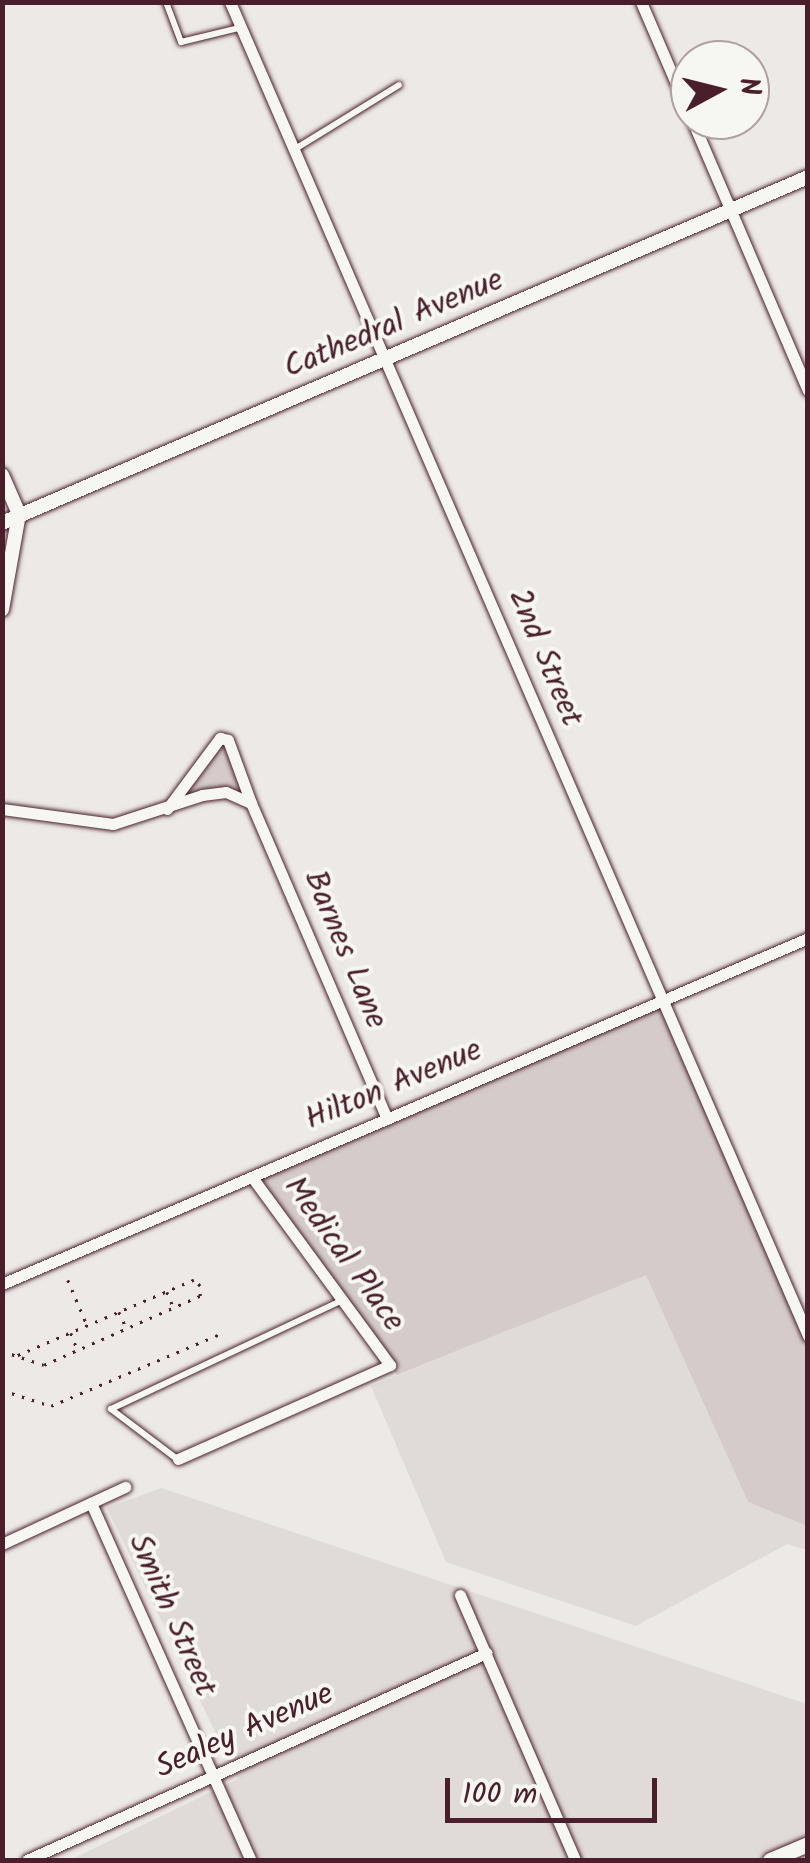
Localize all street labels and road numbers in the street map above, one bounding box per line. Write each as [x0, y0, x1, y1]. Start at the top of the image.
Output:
street label: Cathedral Avenue [279, 262, 509, 388]
street label: 2nd Street [498, 583, 590, 733]
street label: Barnes Lane [294, 865, 394, 1035]
street label: Hilton Avenue [300, 1032, 488, 1140]
street label: Medical Place [274, 1170, 412, 1340]
street label: Smith Street [118, 1529, 224, 1703]
street label: Sealey Avenue [150, 1676, 340, 1788]

